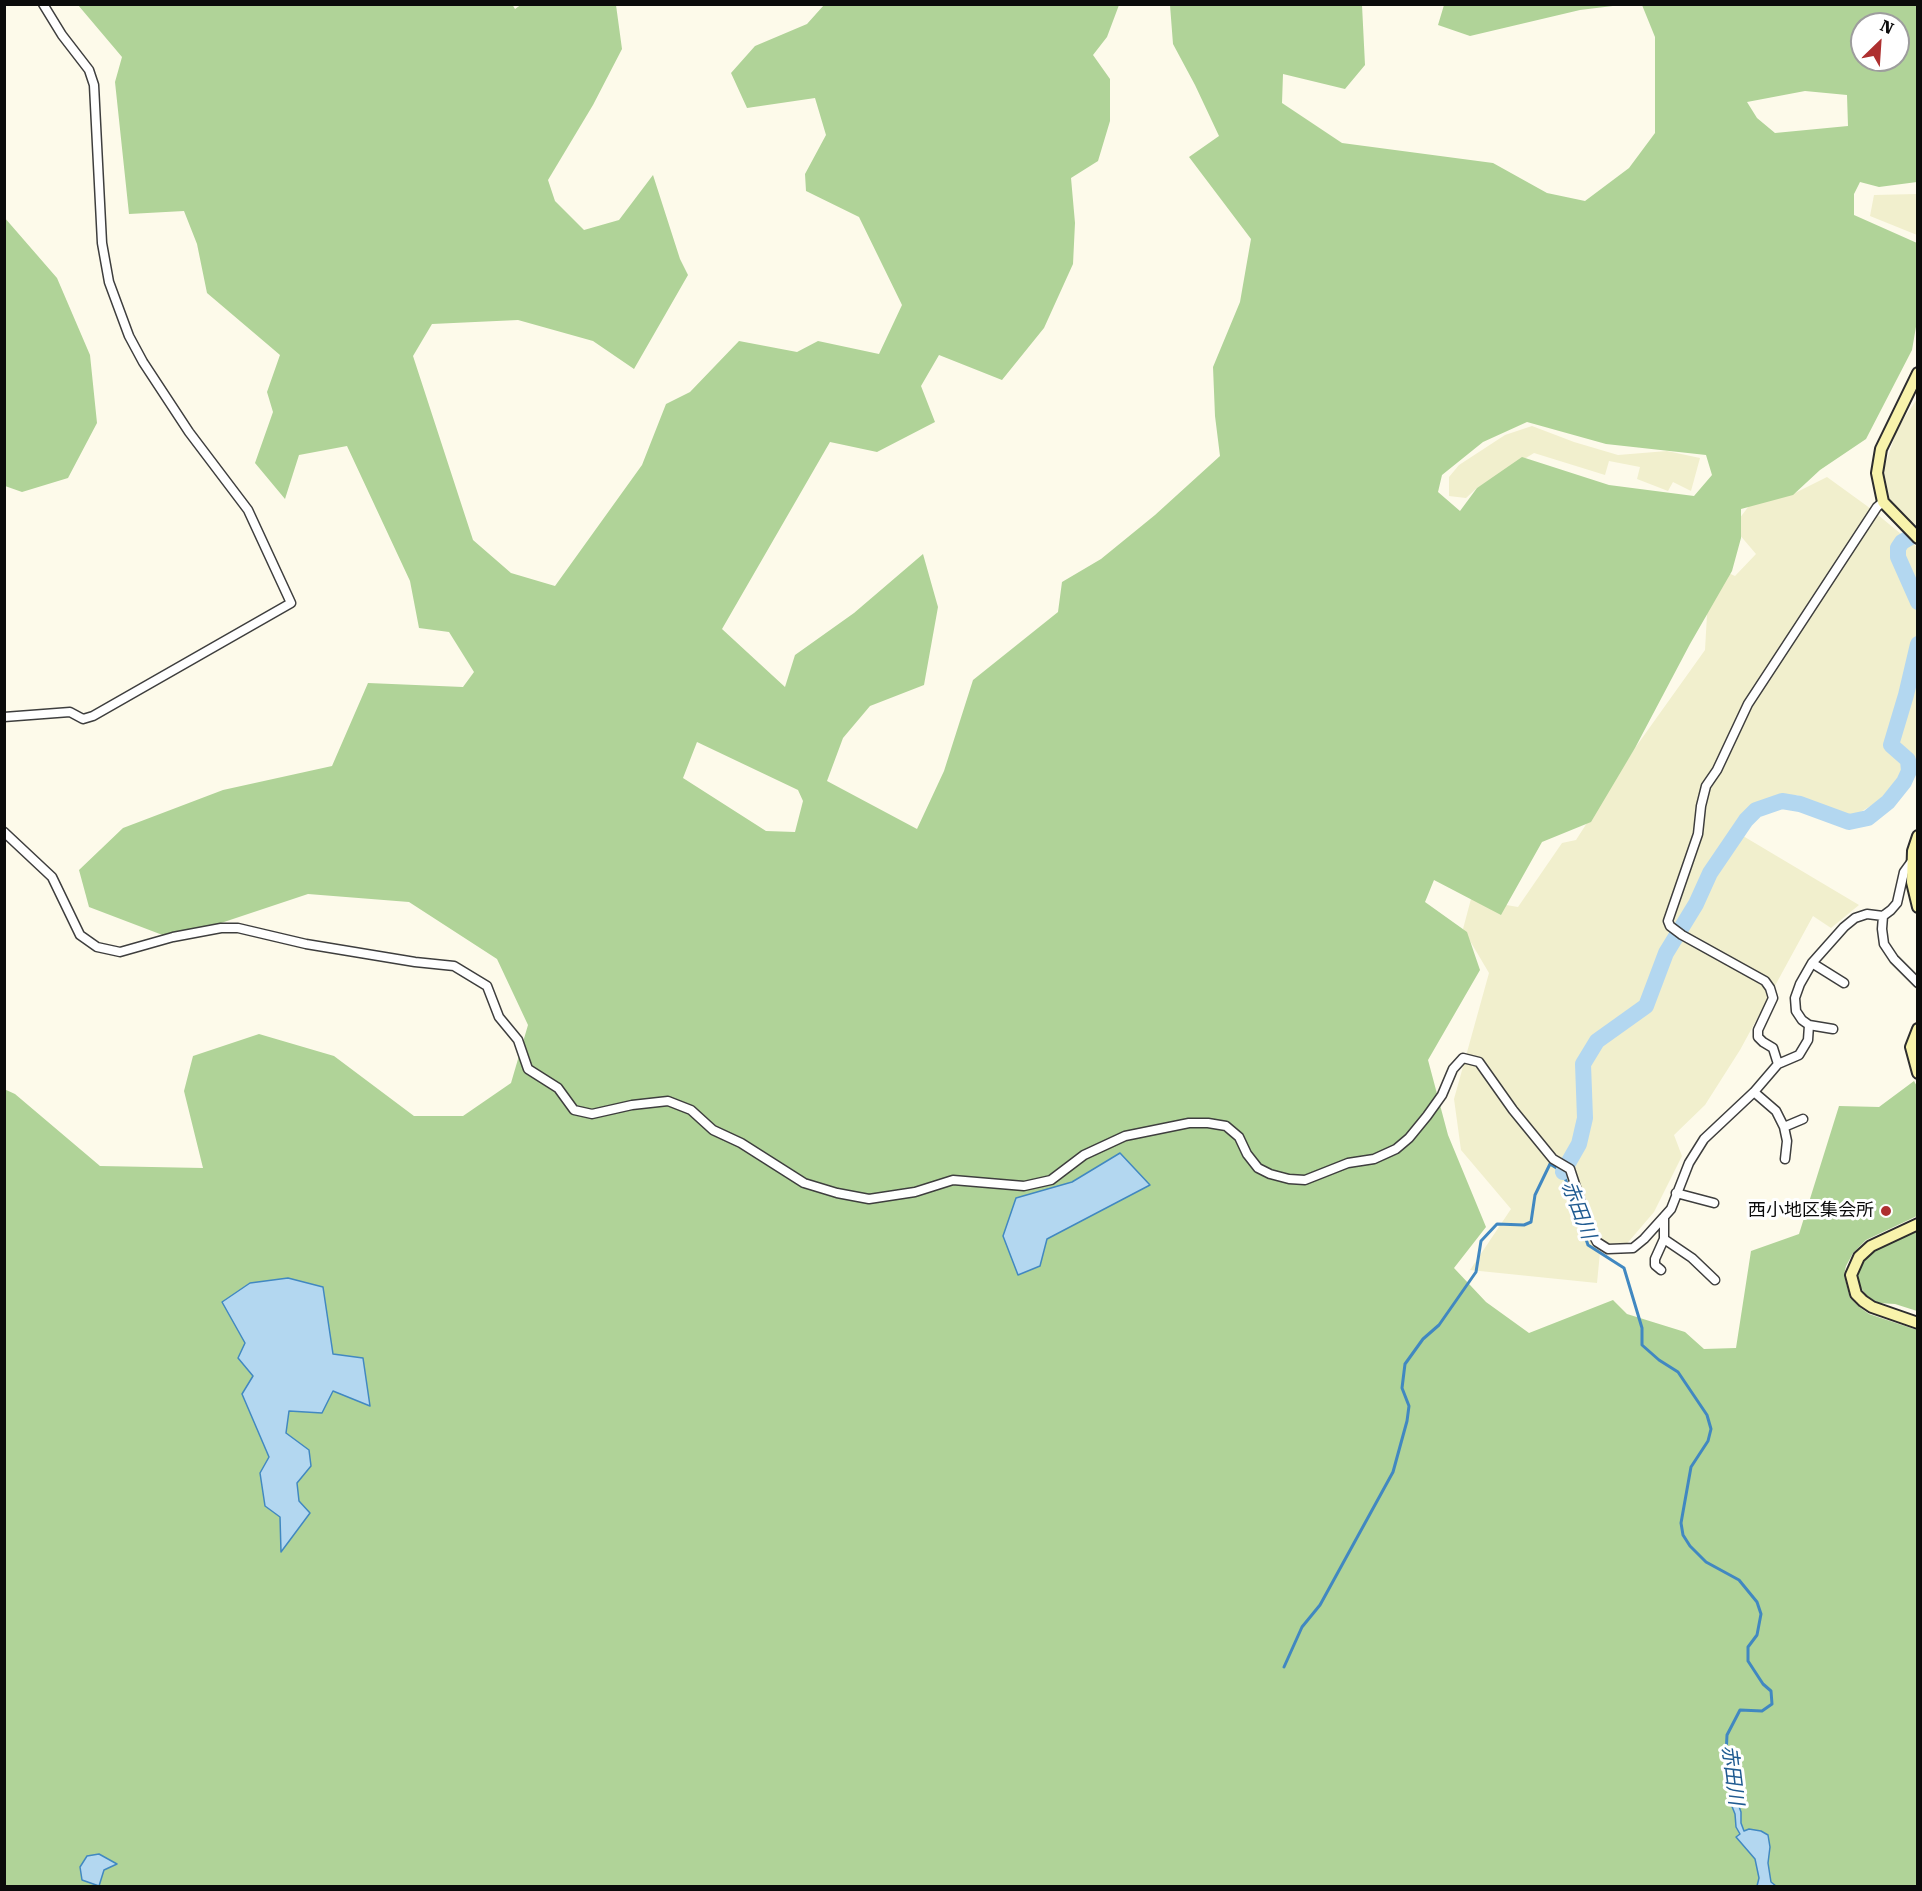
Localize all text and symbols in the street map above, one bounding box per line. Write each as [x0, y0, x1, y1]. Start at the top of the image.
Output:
north arrow [1850, 12, 1910, 72]
text: N [1877, 16, 1897, 38]
water label: 赤田川 [1556, 1178, 1600, 1242]
place label: 西小地区集会所 [1748, 1200, 1874, 1222]
marker: 西小地区集会所 [1879, 1204, 1893, 1218]
water label: 赤田川 [1716, 1744, 1748, 1806]

